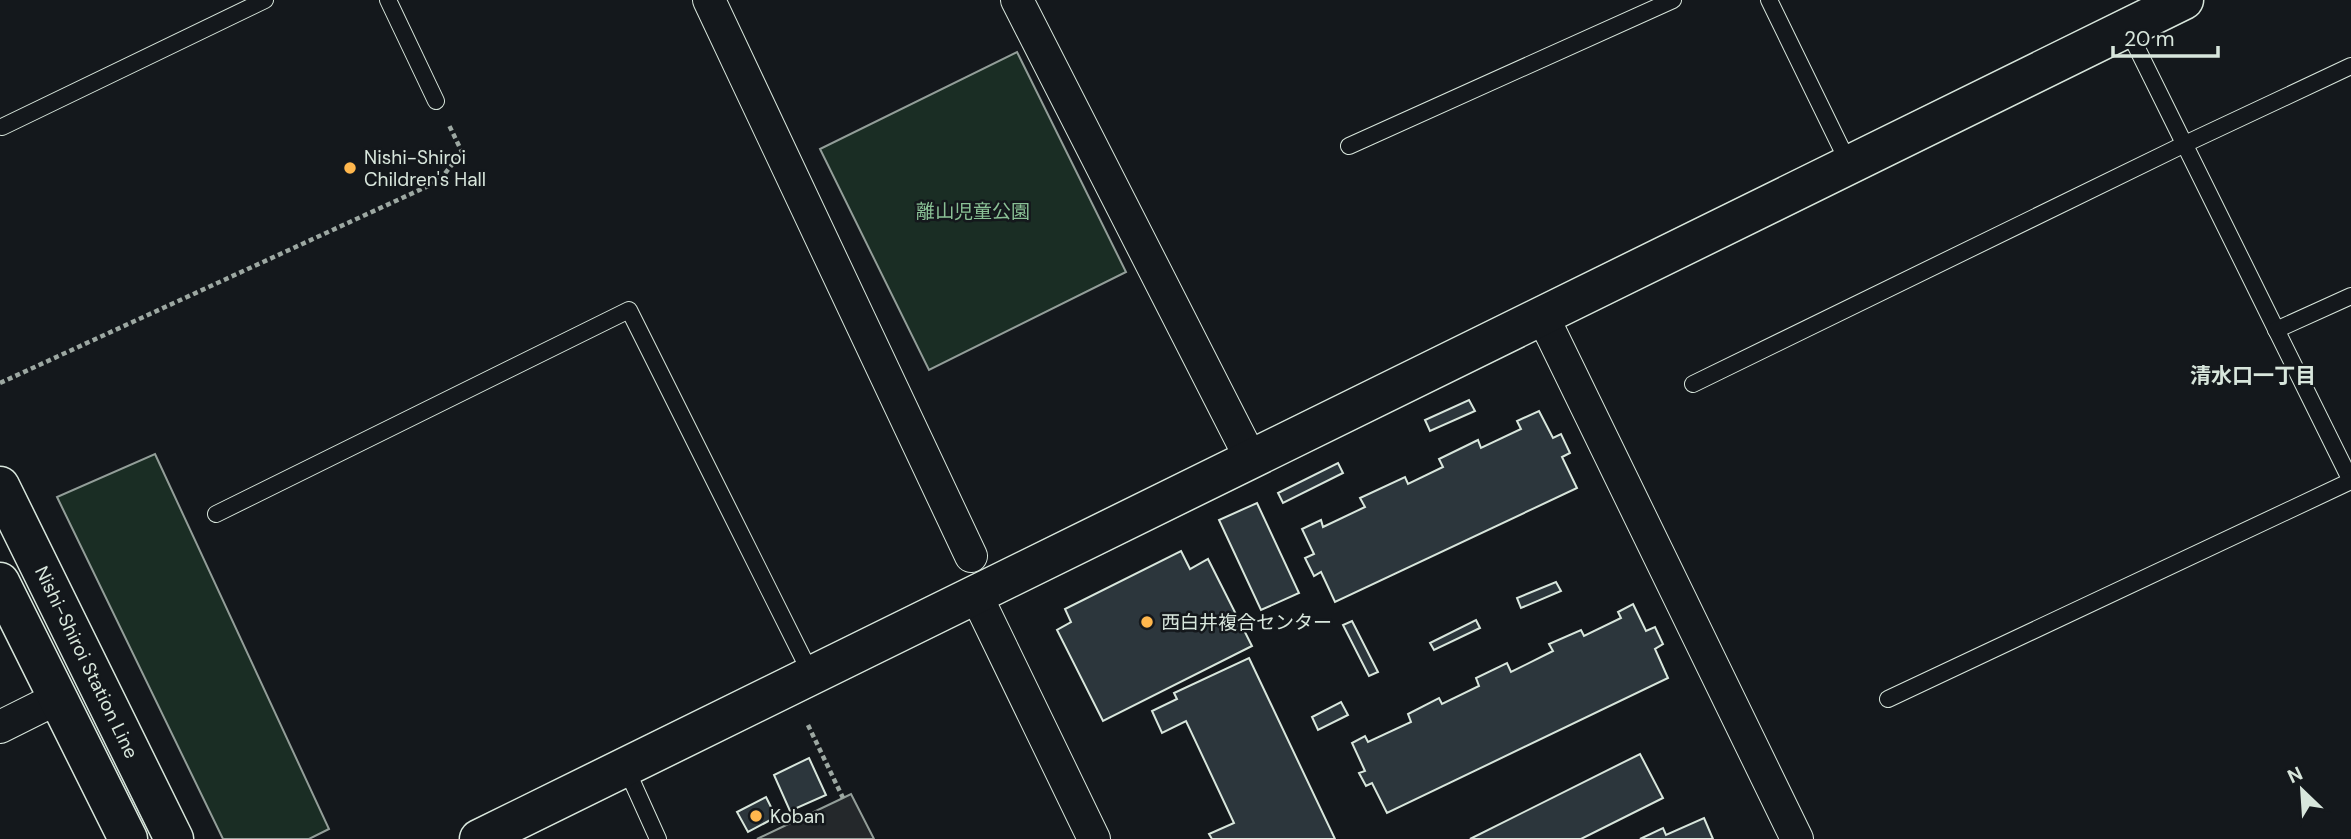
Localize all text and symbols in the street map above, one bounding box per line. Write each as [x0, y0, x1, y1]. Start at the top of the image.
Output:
scale bar [2113, 14, 2218, 58]
text: 20 m [2124, 25, 2175, 53]
place label: Nishi-Shiroi Children's Hall [364, 145, 486, 192]
marker: Nishi-Shiroi Children's Hall [342, 160, 358, 176]
park label: 離山児童公園 [916, 199, 1030, 224]
district label: 清水口一丁目 [2190, 362, 2316, 390]
street label: Nishi-Shiroi Station Line [29, 562, 144, 763]
place label: 西白井複合センター [1161, 610, 1332, 635]
marker: 西白井複合センター [1139, 614, 1155, 630]
north arrow [2267, 755, 2337, 825]
text: N [2283, 761, 2307, 789]
place label: Koban [770, 804, 825, 829]
marker: Koban [748, 808, 764, 824]

